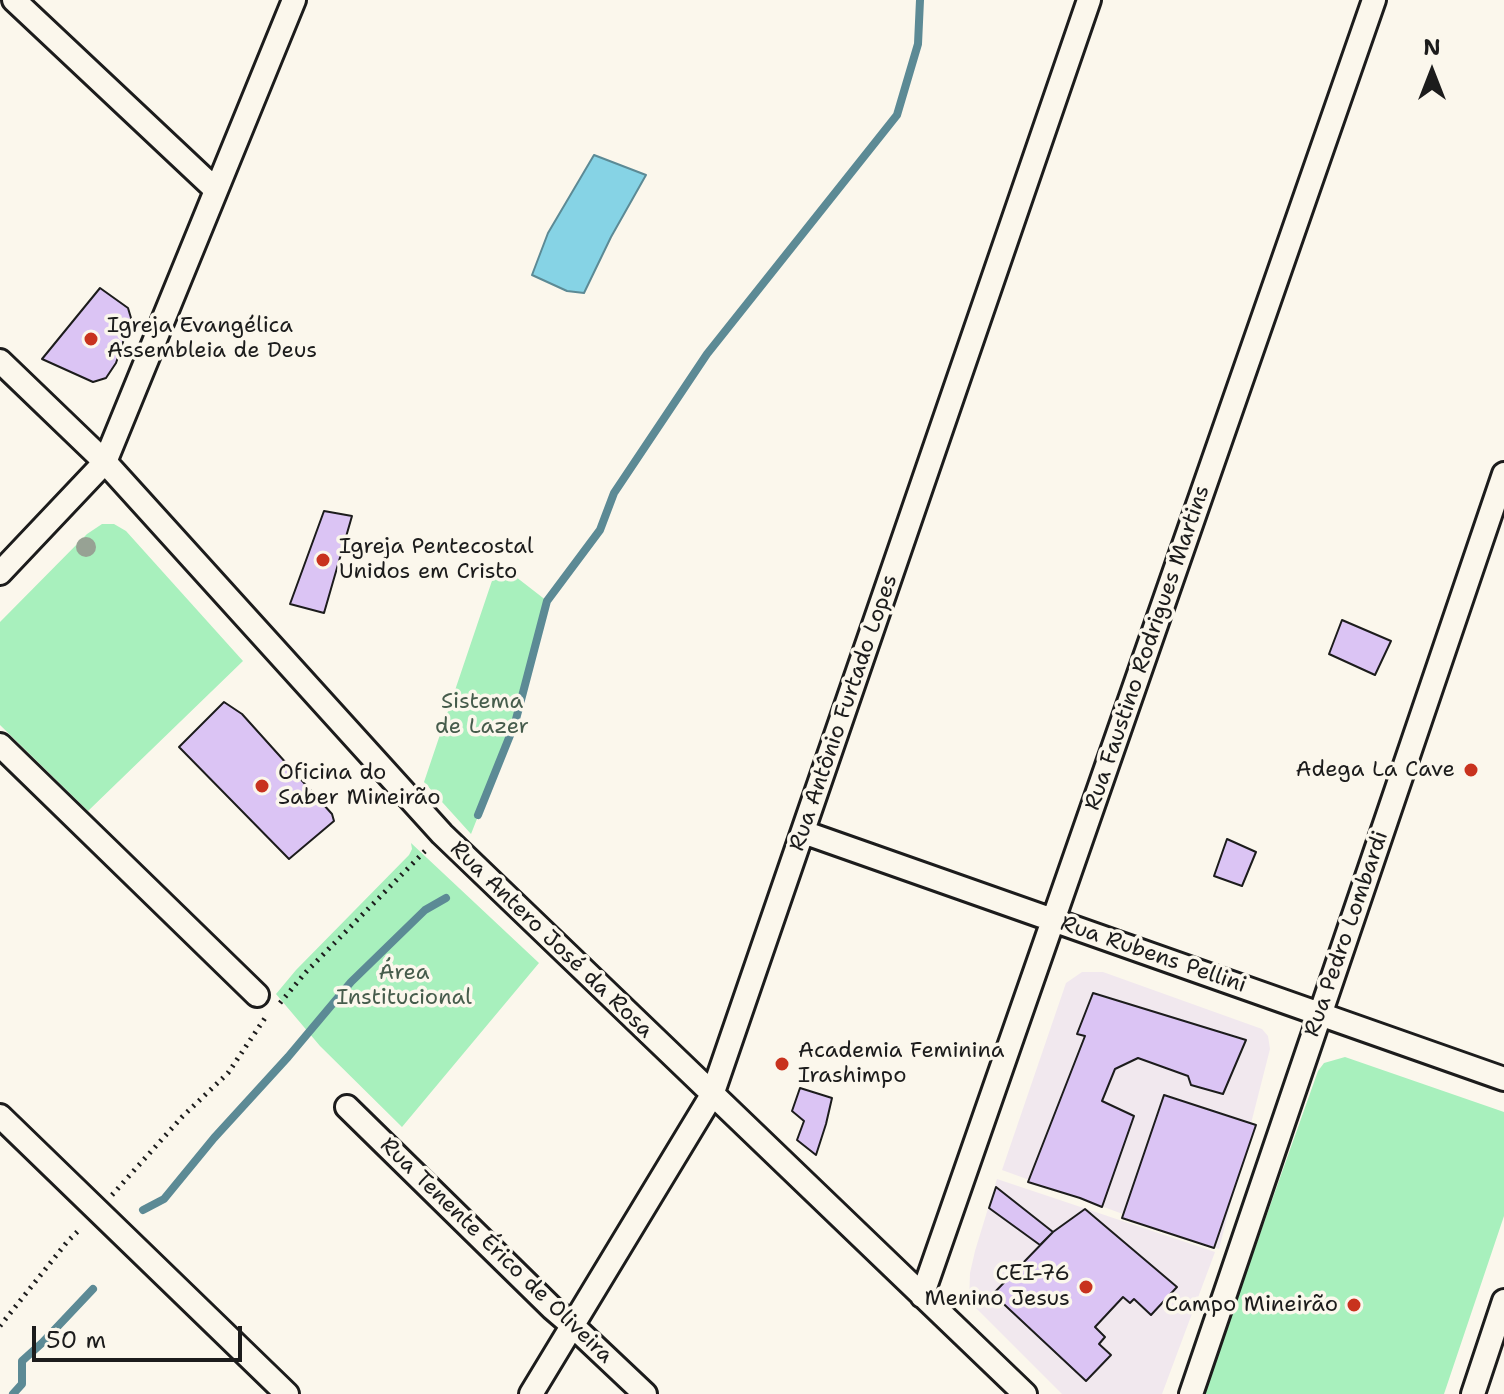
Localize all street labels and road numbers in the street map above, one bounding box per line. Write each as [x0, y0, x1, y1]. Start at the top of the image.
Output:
street label: Rua Faustino Rodrigues Martins [1080, 482, 1216, 814]
street label: Rua Antônio Furtado Lopes [784, 571, 904, 855]
street label: Rua Pedro Lombardi [1299, 828, 1395, 1040]
street label: Rua Antero José da Rosa [444, 836, 658, 1044]
street label: Rua Rubens Pellini [1056, 911, 1250, 999]
street label: Rua Tenente Érico de Oliveira [374, 1133, 618, 1369]

